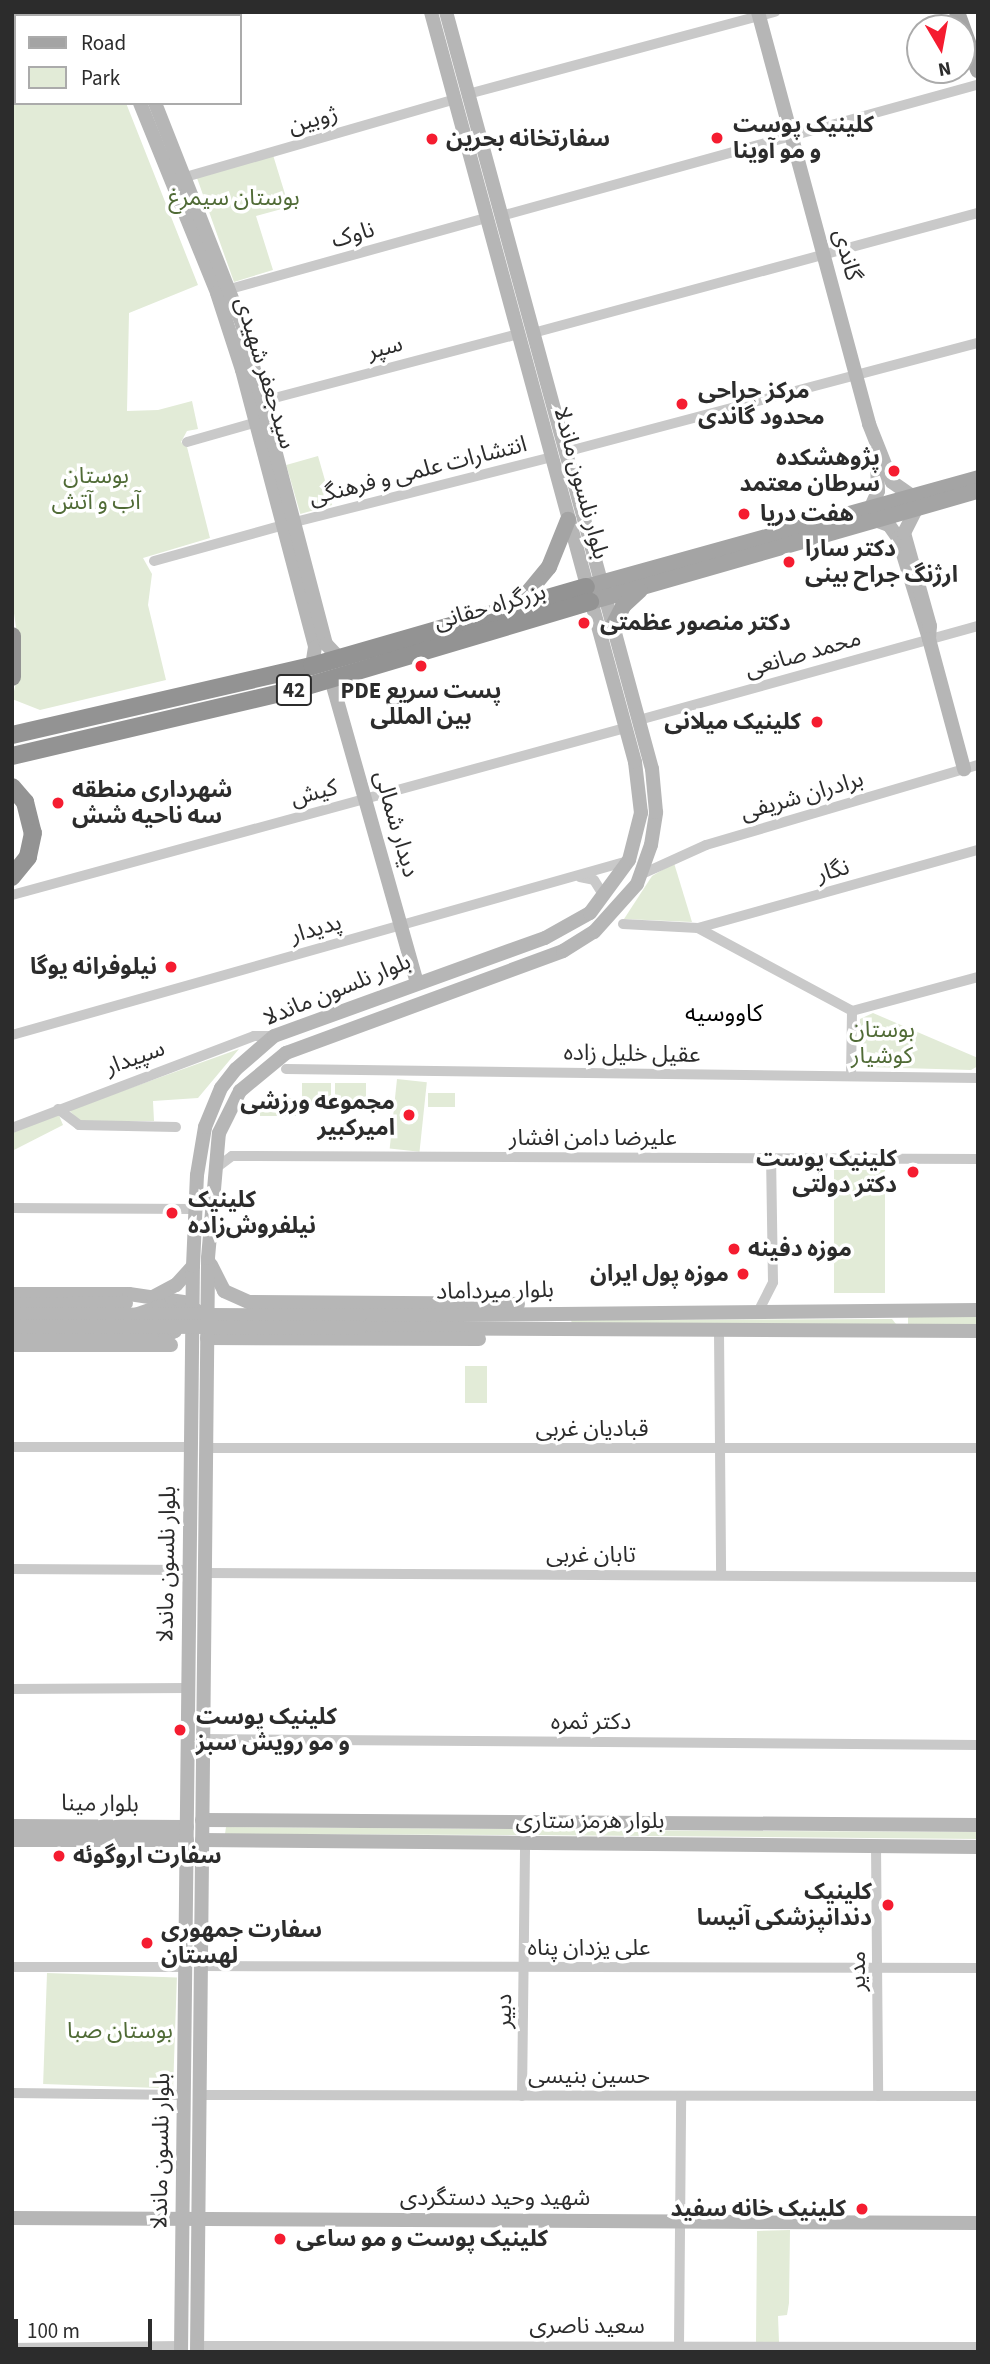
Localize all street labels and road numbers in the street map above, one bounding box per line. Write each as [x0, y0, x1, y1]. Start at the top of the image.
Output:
street label: ژوبین [285, 100, 341, 140]
street label: ناوک [328, 216, 378, 254]
street label: گاندی [827, 226, 867, 284]
street label: سیدجعفر شهیدی [229, 294, 301, 452]
street label: سپر [364, 330, 406, 366]
street label: بلوار نلسون ماندلا [547, 404, 615, 562]
street label: انتشارات علمی و فرهنگی [306, 431, 530, 511]
street label: بزرگراه حقانی [431, 578, 549, 636]
street label: محمد صانعی [742, 624, 864, 684]
road number: 42 [275, 672, 313, 708]
street label: برادران شریفی [737, 765, 867, 827]
street label: دیدار شمالی [368, 768, 424, 880]
street label: کیش [288, 774, 340, 812]
street label: نگار [813, 853, 853, 889]
street label: پدیدار [287, 909, 345, 949]
street label: بلوار نلسون ماندلا [259, 948, 415, 1032]
street label: سپیدار [101, 1035, 169, 1081]
street label: عقیل خلیل زاده [563, 1039, 701, 1069]
street label: علیرضا دامن افشار [509, 1124, 677, 1152]
street label: بلوار میرداماد [436, 1276, 554, 1306]
street label: قبادیان غربی [536, 1415, 648, 1443]
street label: بلوار نلسون ماندلا [152, 1485, 182, 1643]
street label: تابان غربی [546, 1541, 636, 1569]
street label: دکتر ثمره [551, 1708, 631, 1736]
street label: بلوار مینا [61, 1790, 139, 1818]
street label: بلوار هرمز ستاری [516, 1807, 664, 1835]
street label: علی یزدان پناه [528, 1934, 650, 1962]
street label: مدیر [844, 1951, 872, 1991]
street label: دبیر [490, 1993, 518, 2029]
street label: حسین بنیسی [528, 2062, 650, 2090]
street label: بلوار نلسون ماندلا [146, 2072, 176, 2230]
street label: شهید وحید دستگردی [400, 2184, 590, 2212]
street label: سعید ناصری [529, 2312, 645, 2340]

